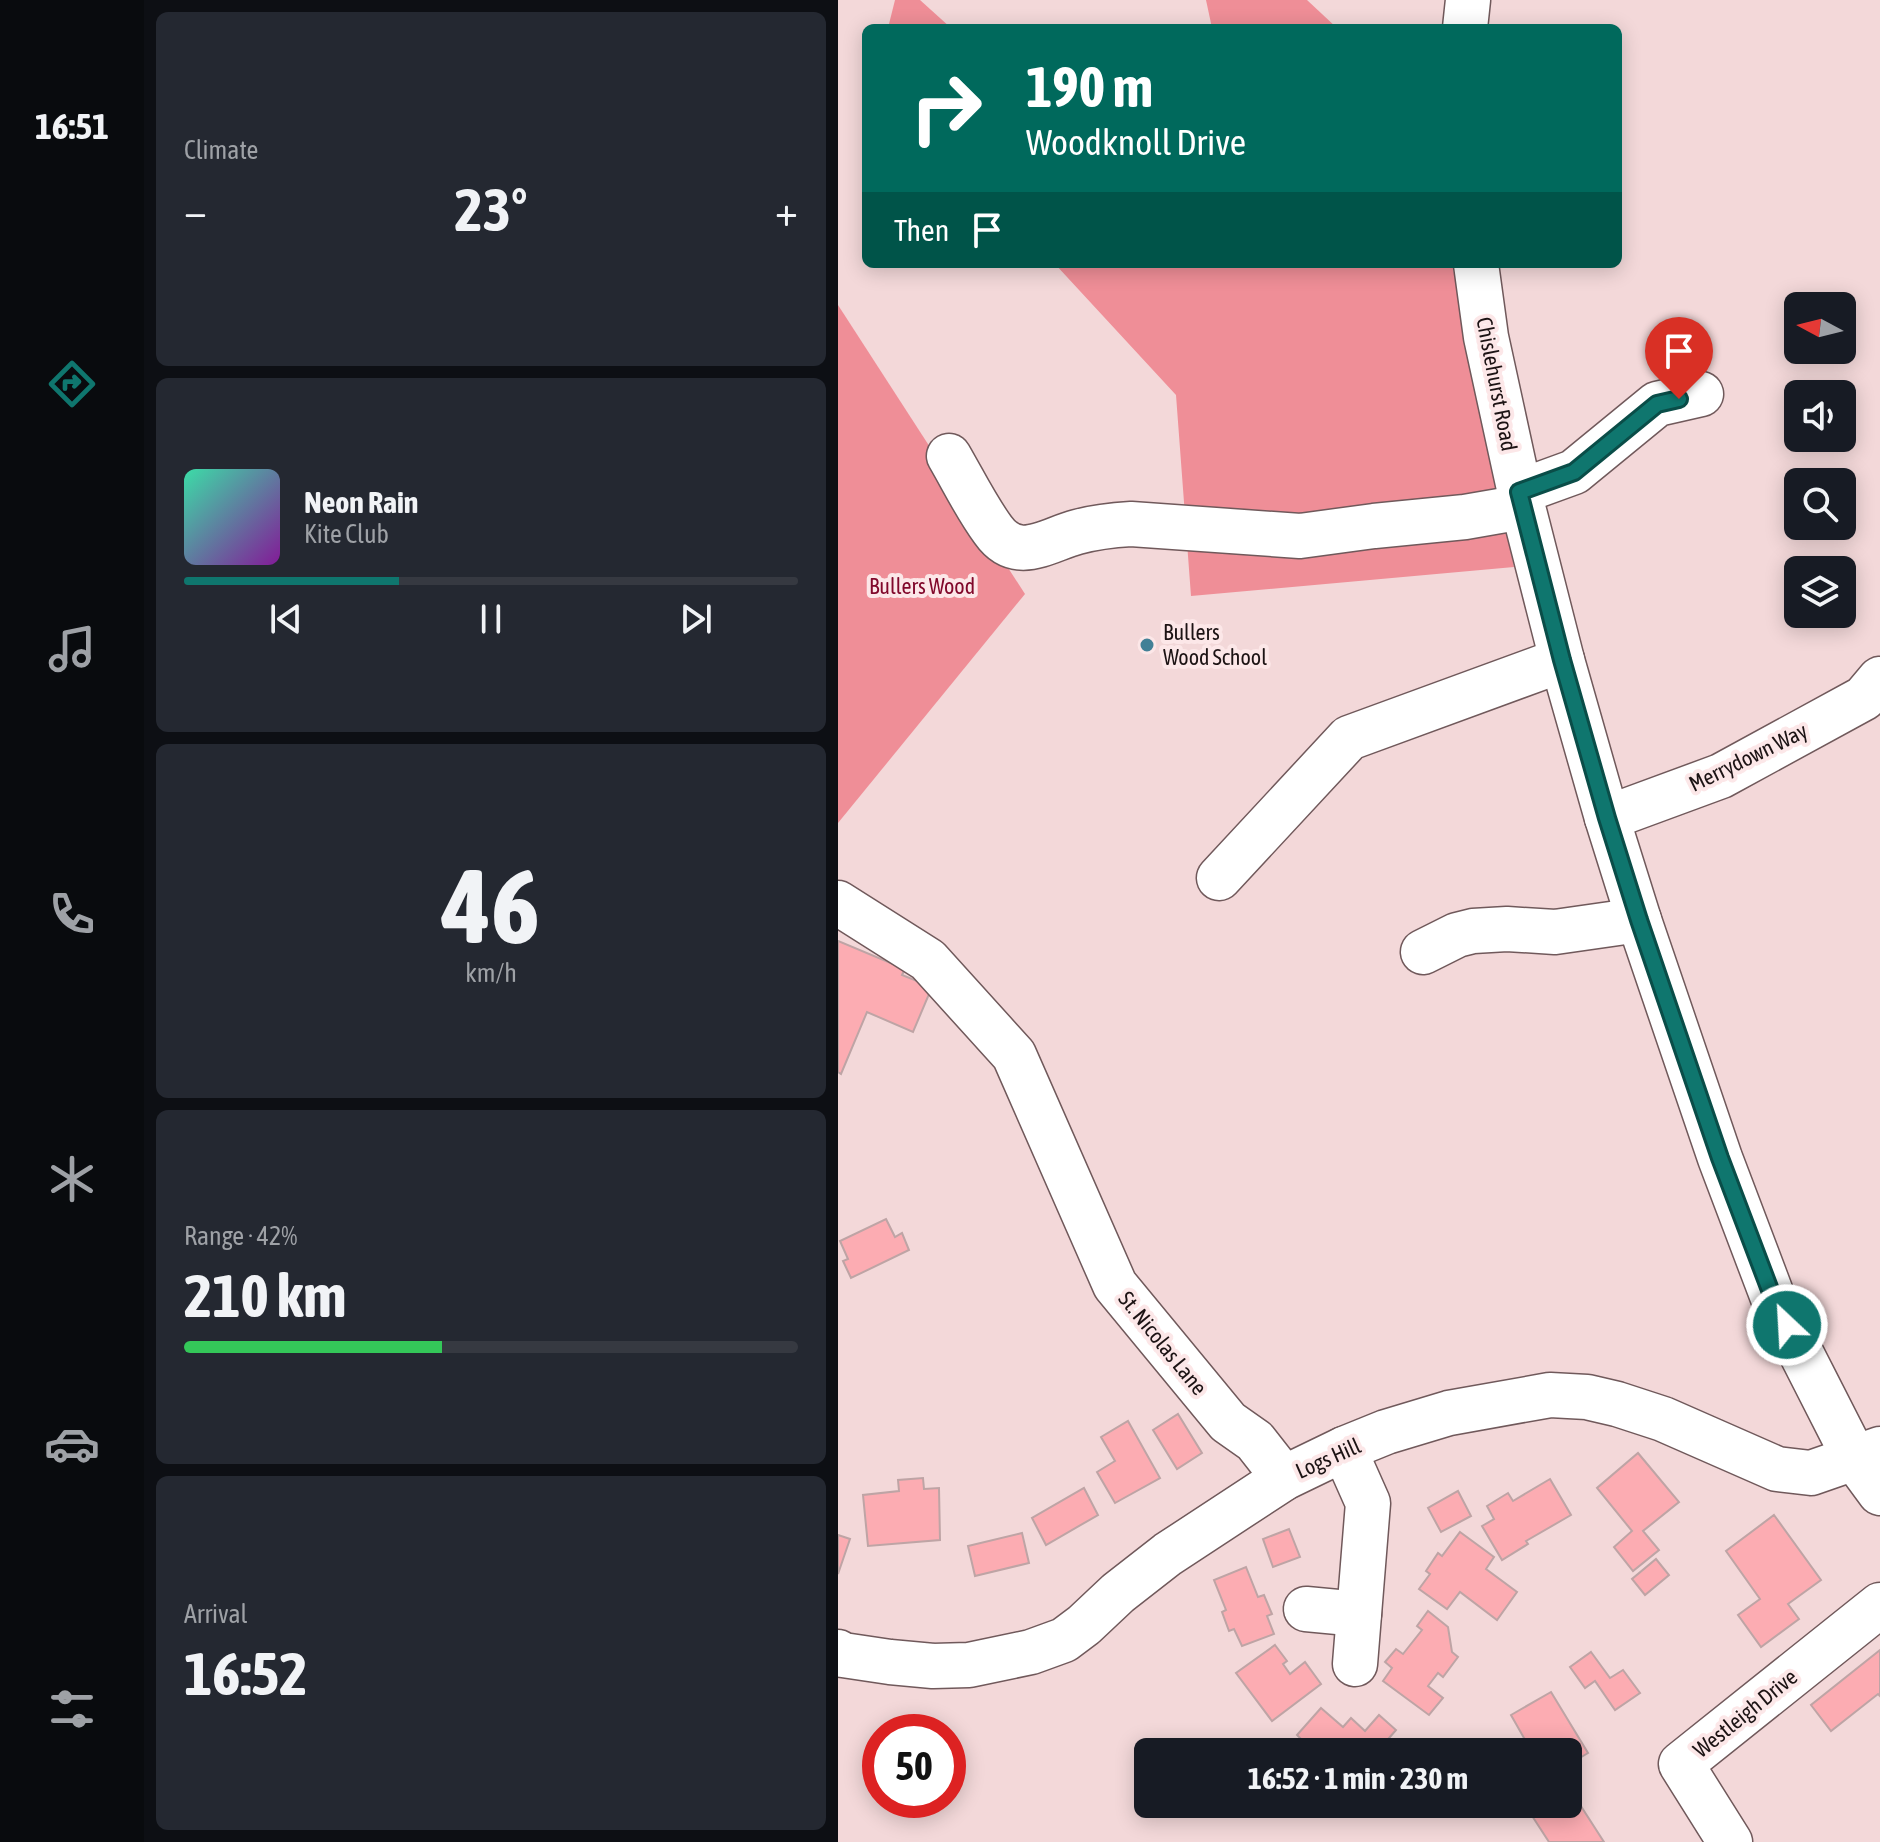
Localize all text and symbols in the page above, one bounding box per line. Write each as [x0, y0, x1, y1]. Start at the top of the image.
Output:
text: 190 m [1026, 55, 1153, 119]
icon: right [894, 56, 998, 160]
text: 16:51 [35, 105, 109, 147]
text: Woodknoll Drive [1026, 121, 1246, 163]
text: Climate [184, 135, 258, 165]
text: 23° [455, 175, 527, 244]
text: − [184, 185, 207, 235]
text: + [775, 185, 798, 235]
icon: arrive [965, 208, 1009, 252]
text: Then [894, 213, 949, 247]
north arrow [1784, 292, 1856, 364]
map controls [1784, 292, 1856, 628]
street label: Chislehurst Road [1471, 315, 1523, 453]
pin [1645, 317, 1713, 399]
icon: arrive [1657, 329, 1701, 373]
icon: directions [44, 356, 100, 412]
button: sound [1784, 380, 1856, 452]
button: search [1784, 468, 1856, 540]
text: Neon Rain [304, 485, 418, 519]
text: Kite Club [304, 519, 389, 549]
button: layers [1784, 556, 1856, 628]
park label: Bullers Wood [869, 573, 975, 599]
icon: previous [264, 597, 308, 641]
icon: pause [469, 597, 513, 641]
icon: next [674, 597, 718, 641]
place label: Bullers Wood School [1163, 619, 1267, 670]
icon: music [44, 621, 100, 677]
marker: Bullers Wood School [1138, 636, 1156, 654]
street label: Merrydown Way [1685, 717, 1811, 797]
text: 46 [442, 846, 540, 965]
icon: phone [44, 886, 100, 942]
text: km/h [465, 958, 517, 988]
icon: climate [44, 1151, 100, 1207]
text: Range · 42% [184, 1221, 297, 1251]
text: 210 km [184, 1261, 346, 1330]
position arrow [1745, 1283, 1829, 1367]
street label: St. Nicolas Lane [1113, 1286, 1213, 1400]
icon: car [44, 1416, 100, 1472]
street label: Logs Hill [1291, 1432, 1365, 1484]
text: Arrival [184, 1599, 248, 1629]
text: 16:52 [184, 1639, 307, 1708]
street label: Westleigh Drive [1688, 1663, 1802, 1763]
icon: filters [44, 1681, 100, 1737]
speed limit sign: 50 [862, 1714, 966, 1818]
text: 16:52 · 1 min · 230 m [1248, 1761, 1468, 1795]

